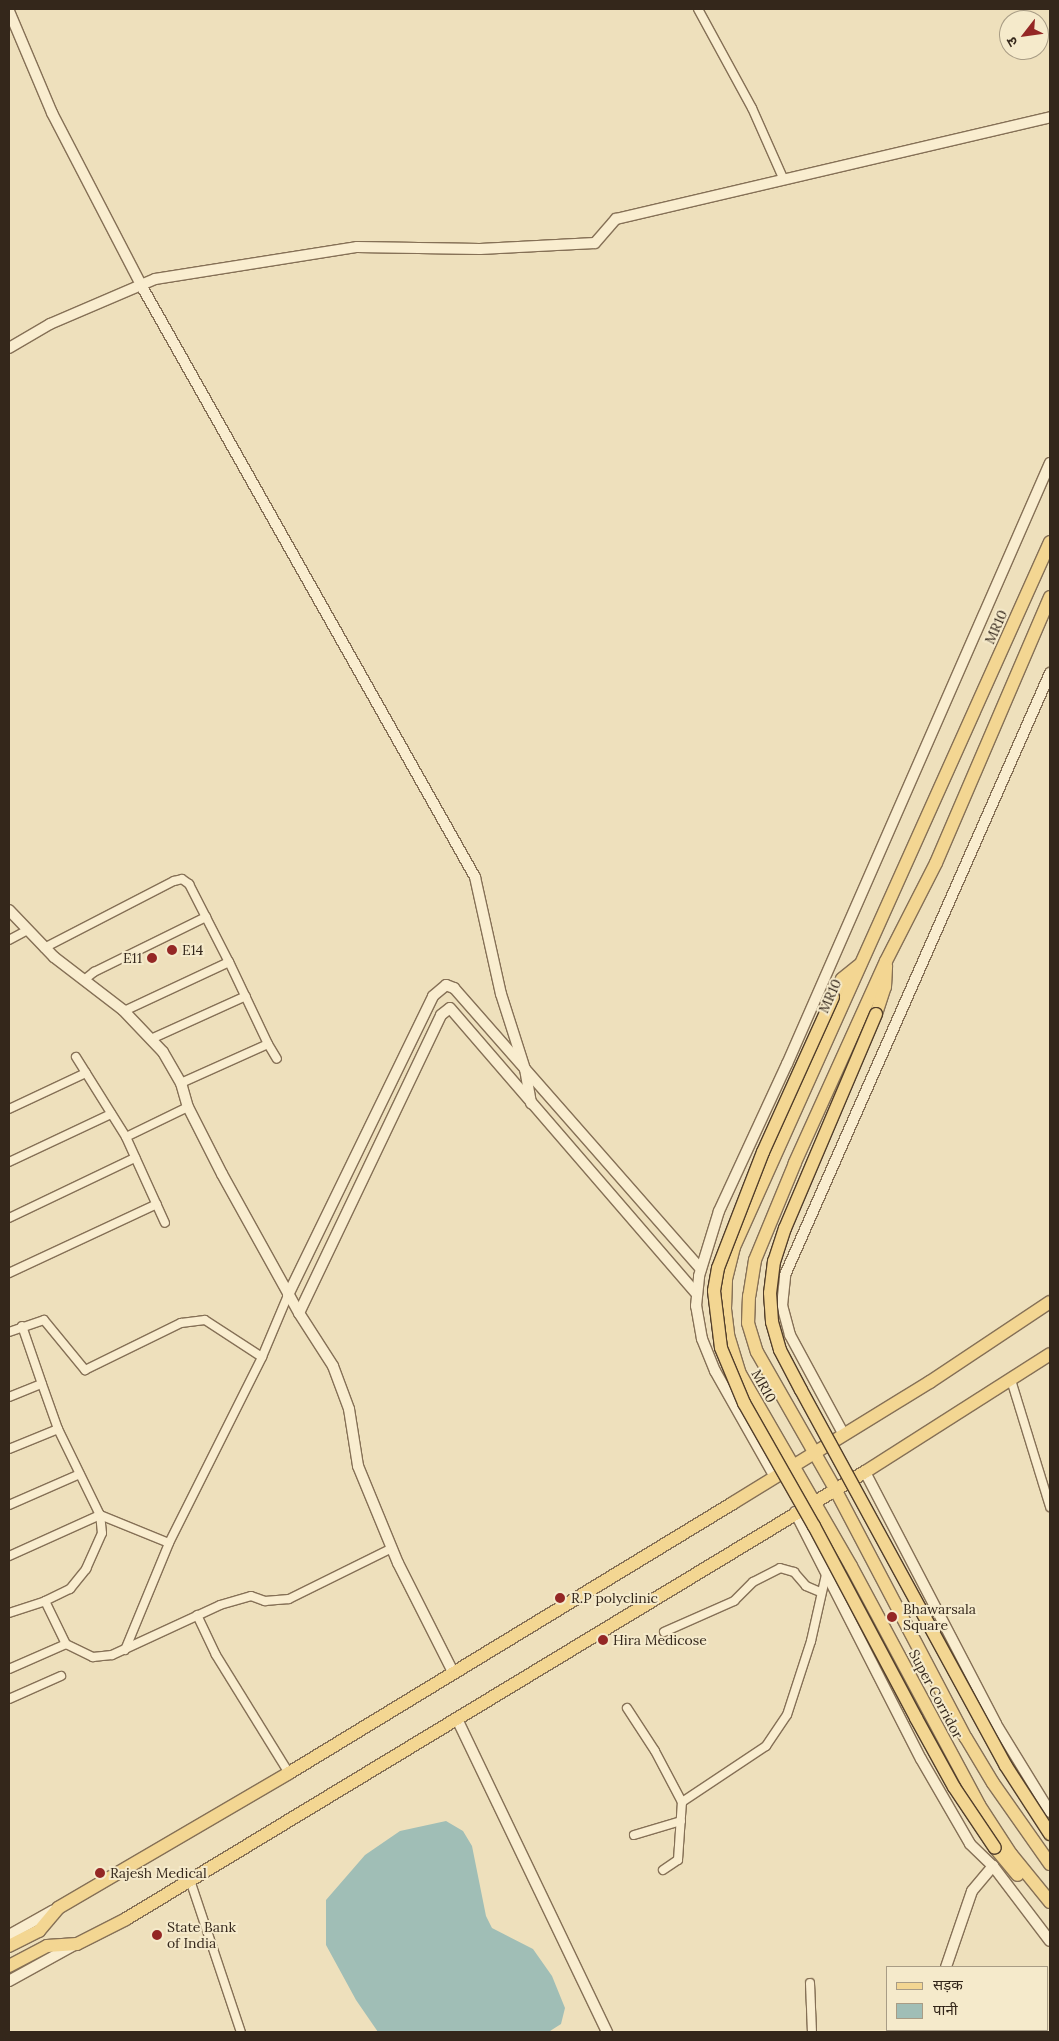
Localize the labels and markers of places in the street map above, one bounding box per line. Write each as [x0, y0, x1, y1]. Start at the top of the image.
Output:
place label: E14 [182, 942, 203, 958]
marker: E14 [166, 944, 178, 956]
place label: E11 [123, 950, 142, 966]
marker: E11 [146, 952, 158, 964]
place label: R.P polyclinic [571, 1590, 658, 1606]
marker: R.P polyclinic [553, 1591, 567, 1605]
place label: Bhawarsala Square [903, 1601, 976, 1634]
marker: Bhawarsala Square [885, 1610, 899, 1624]
place label: Hira Medicose [613, 1632, 707, 1648]
marker: Hira Medicose [597, 1634, 609, 1646]
place label: Rajesh Medical [110, 1865, 207, 1881]
marker: Rajesh Medical [94, 1867, 106, 1879]
place label: State Bank of India [167, 1919, 236, 1951]
marker: State Bank of India [151, 1929, 163, 1941]

